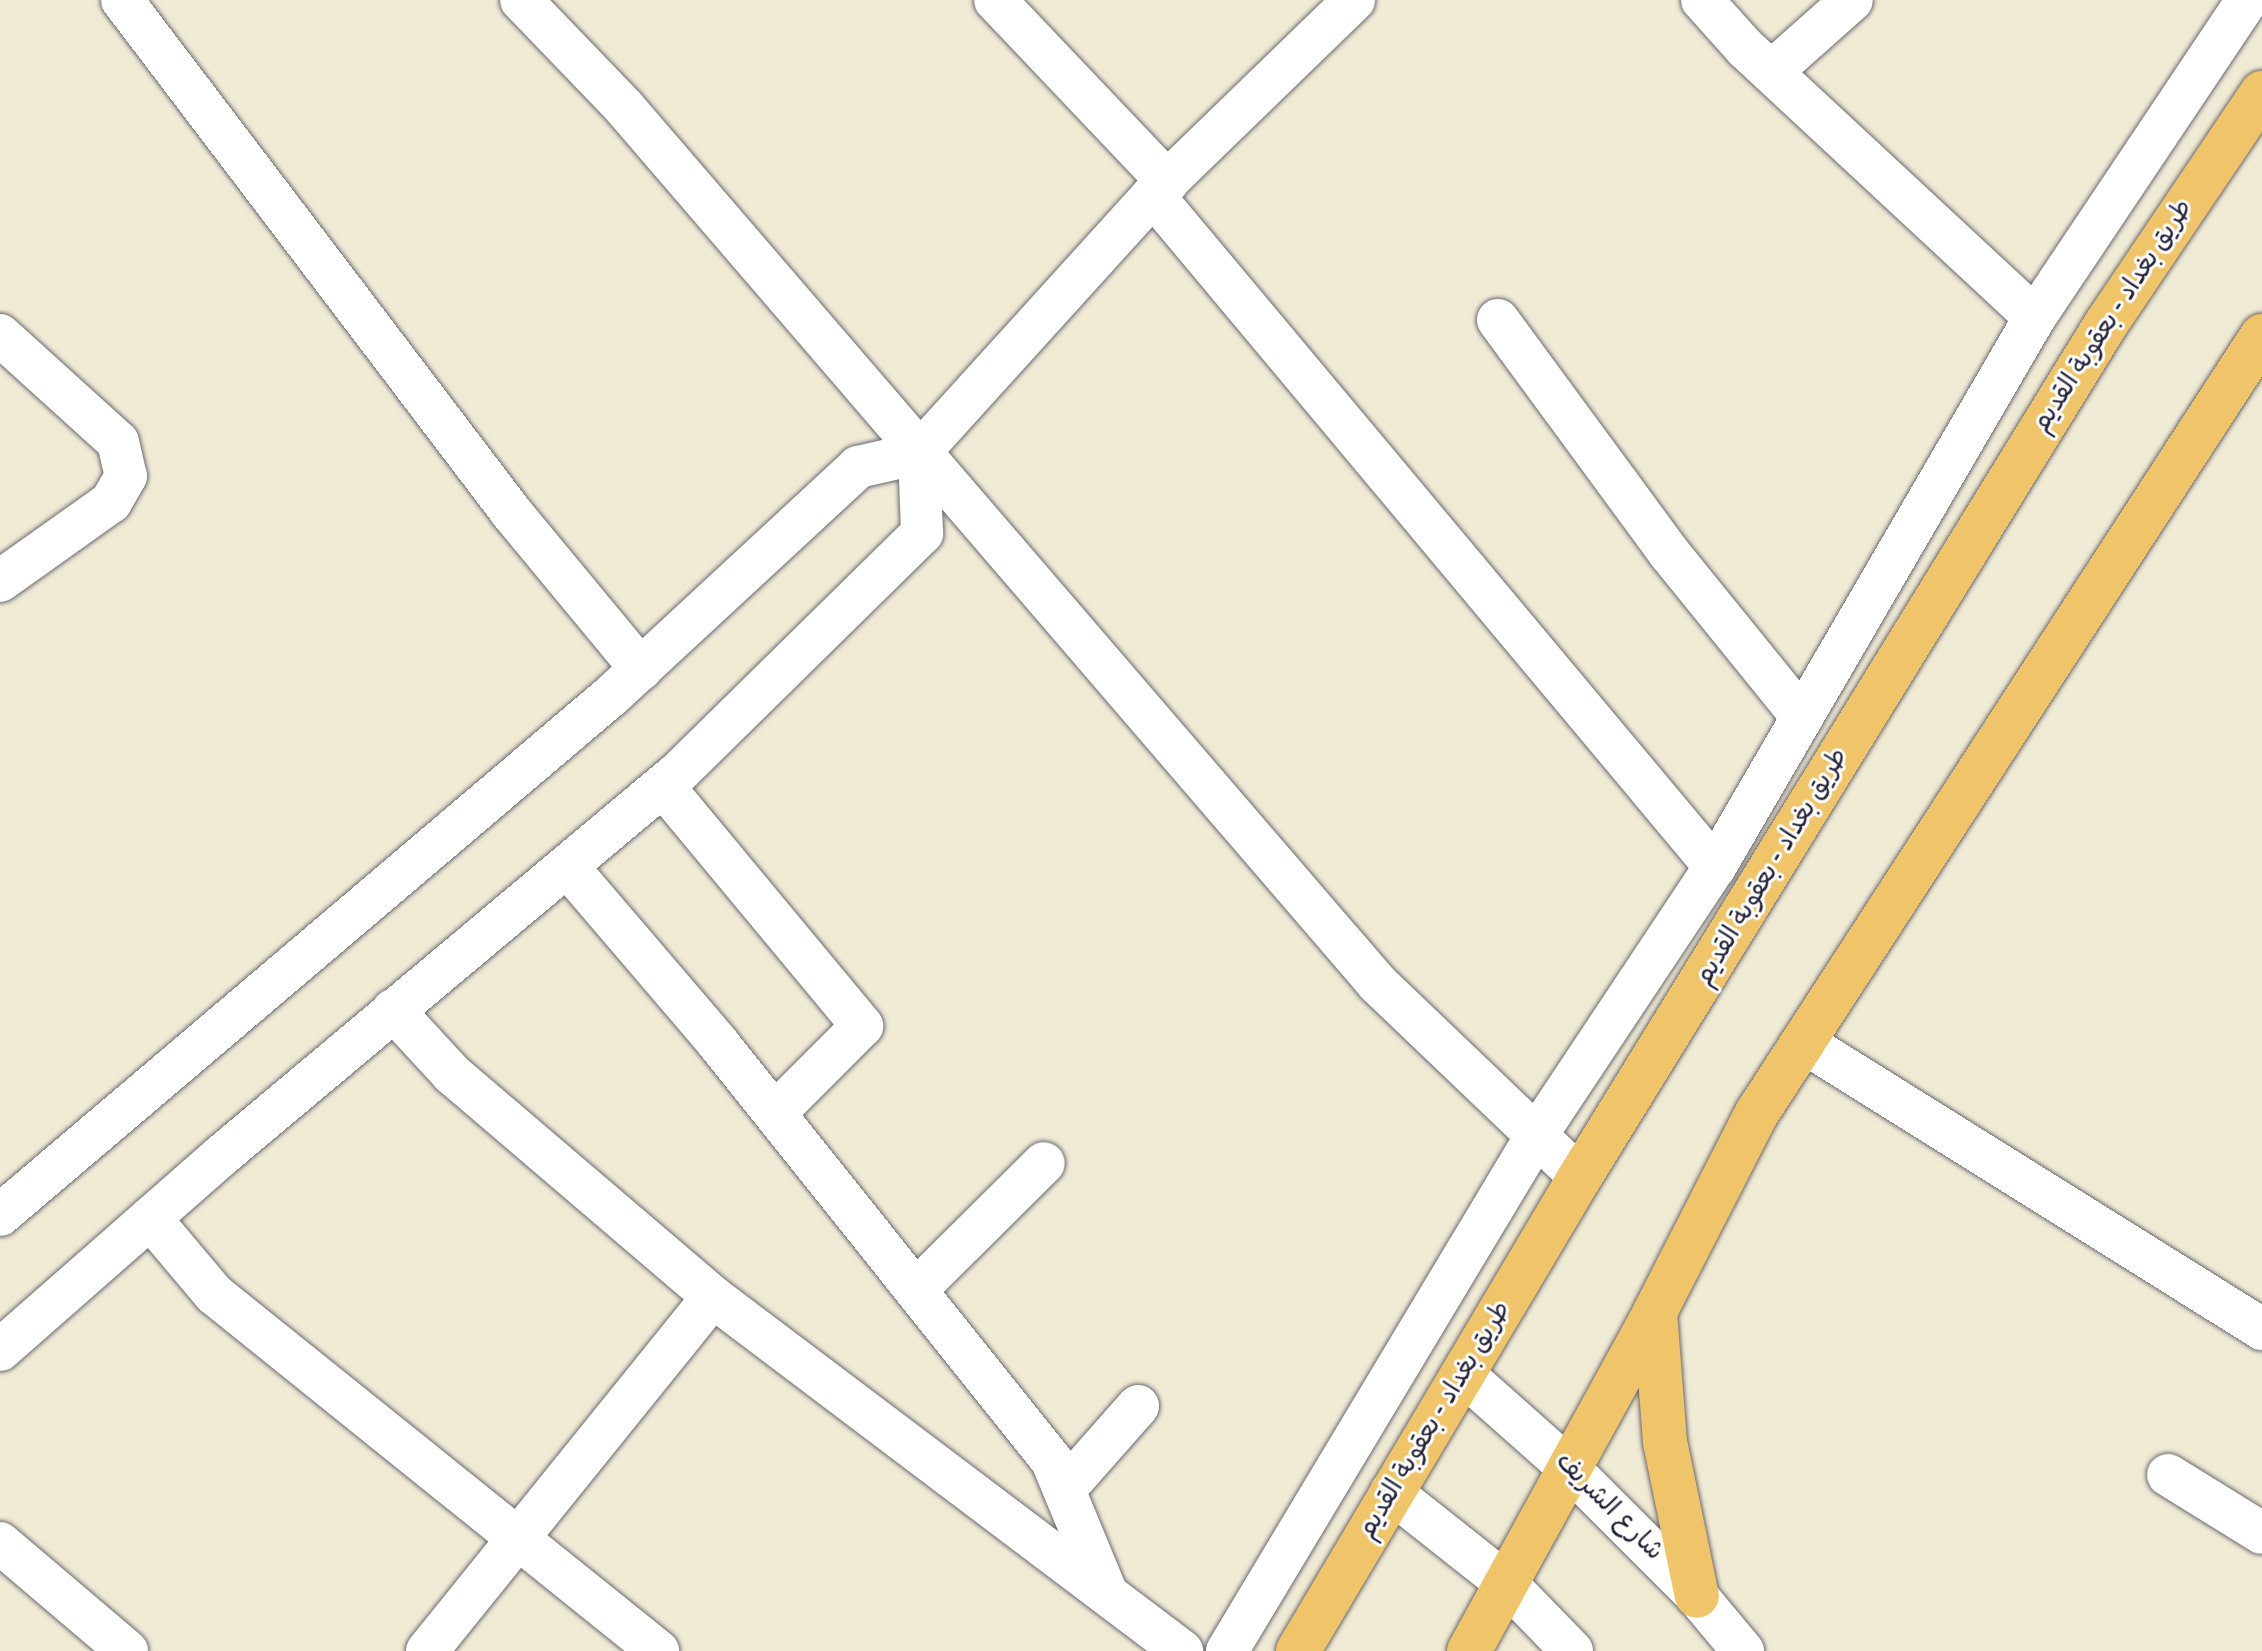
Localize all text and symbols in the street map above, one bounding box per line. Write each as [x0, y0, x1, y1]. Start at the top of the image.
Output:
street label: طريق بغداد - بعقوبة القديم [2027, 195, 2201, 439]
street label: طريق بغداد - بعقوبة القديم [1690, 744, 1856, 992]
street label: طريق بغداد - بعقوبة القديم [1353, 1297, 1519, 1545]
street label: شارع الشريف [1548, 1448, 1668, 1568]

